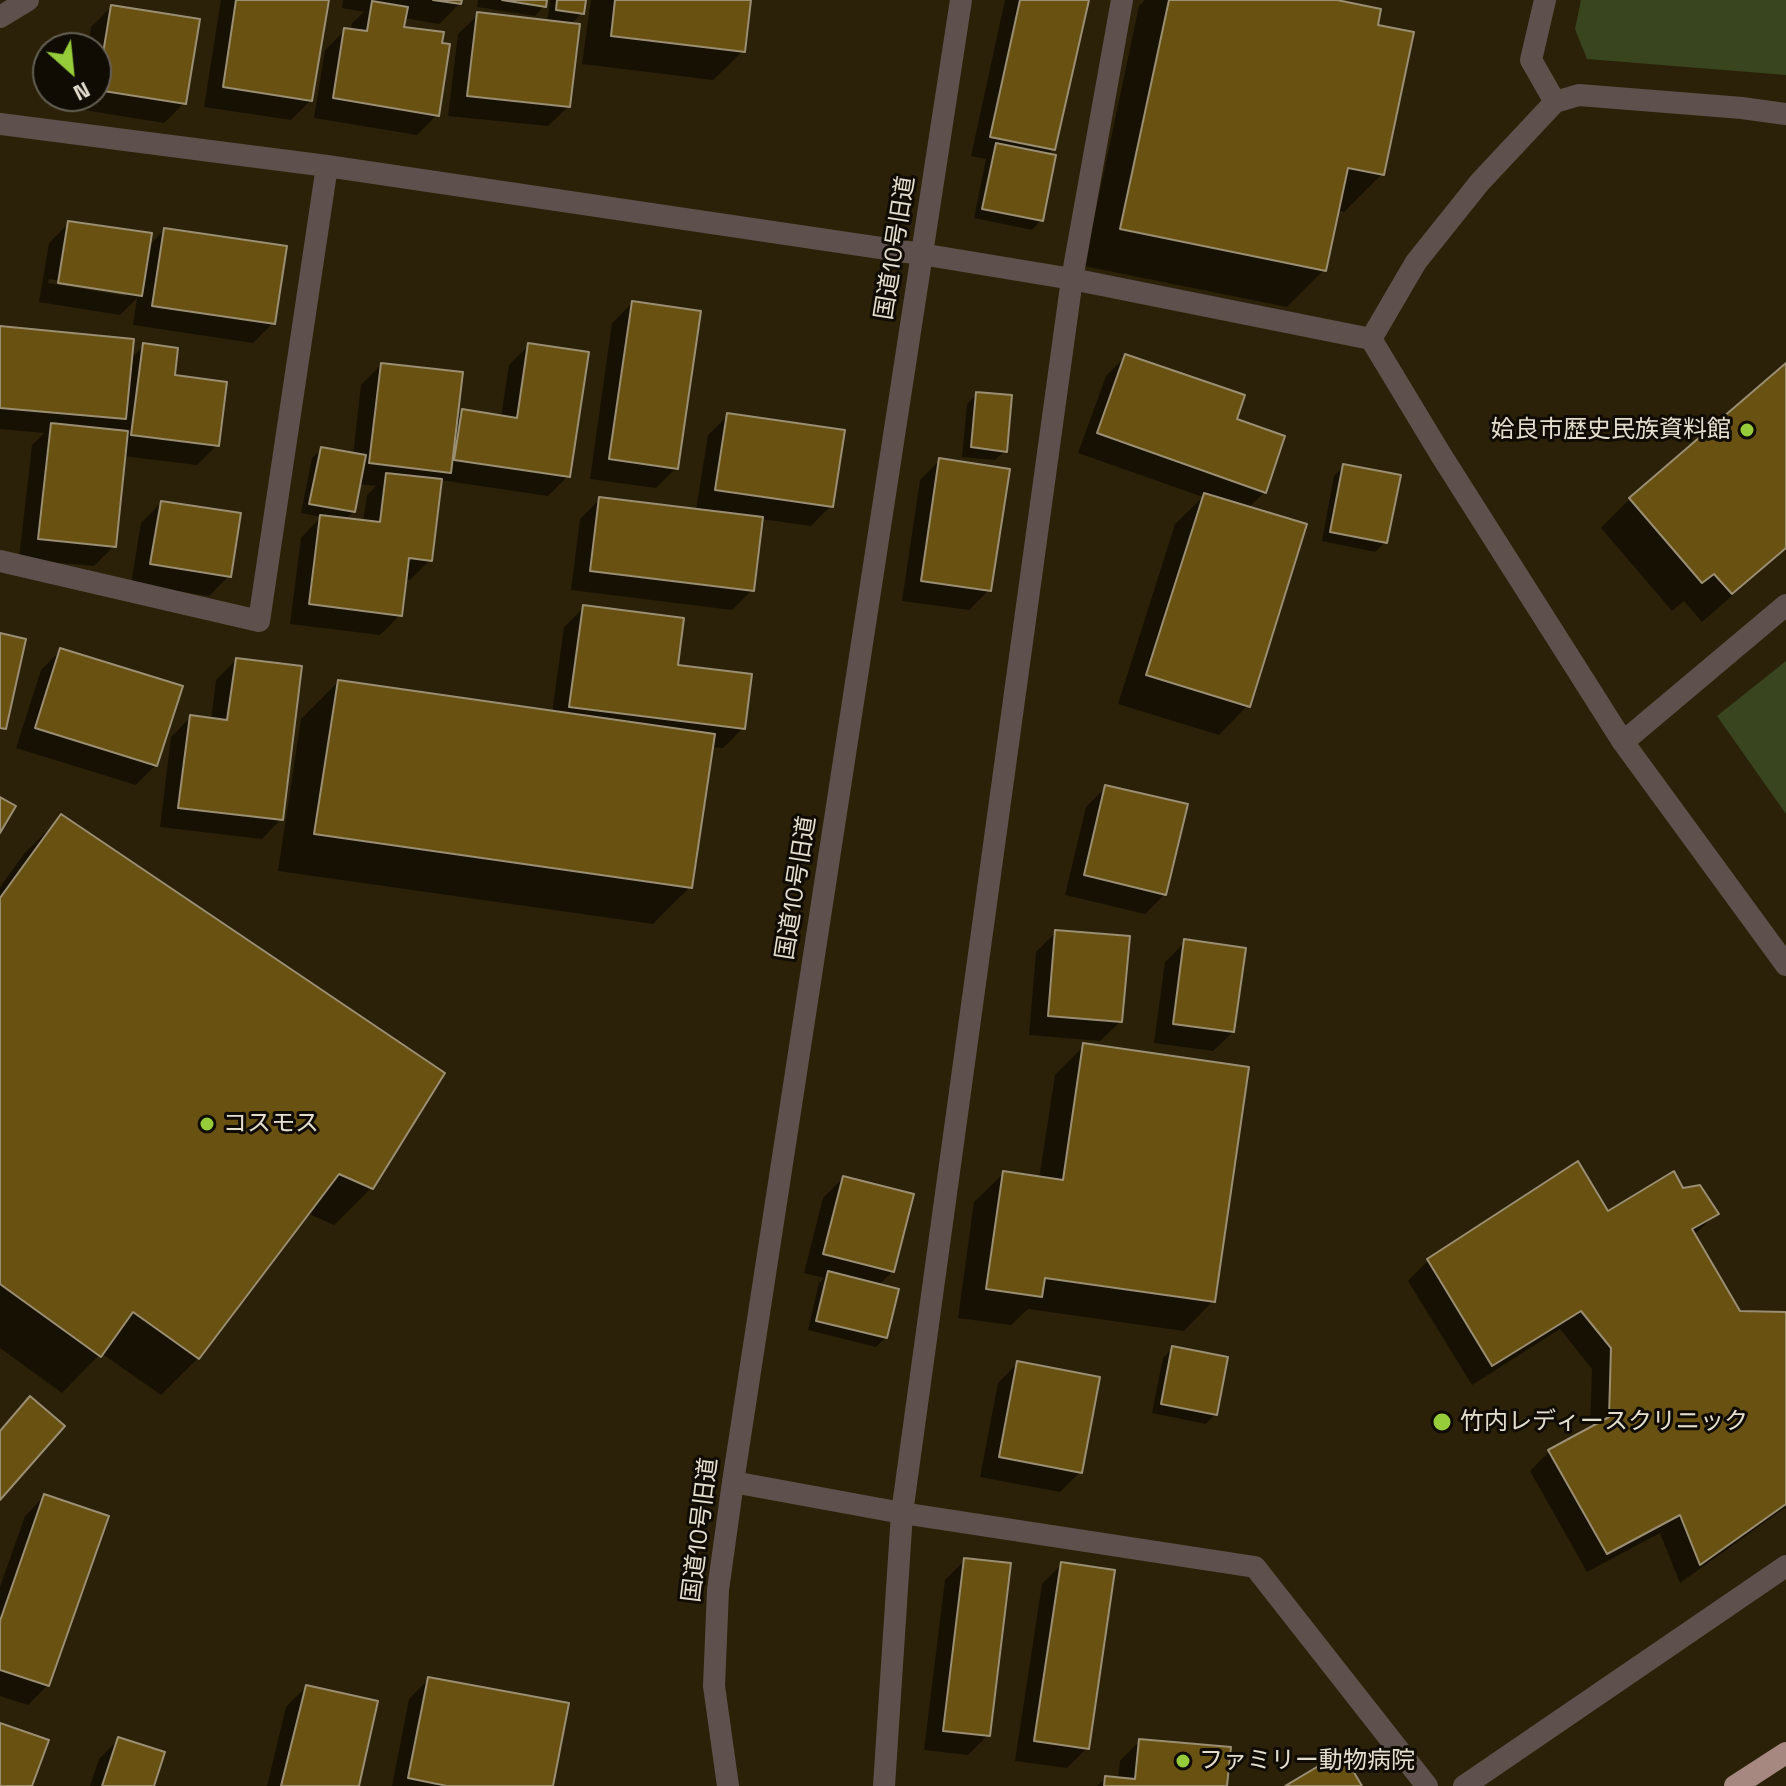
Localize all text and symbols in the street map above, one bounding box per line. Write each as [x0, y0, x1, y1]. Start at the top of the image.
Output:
north arrow [32, 32, 112, 112]
text: N [69, 76, 95, 107]
street label: 国道10号旧道 [870, 174, 922, 322]
place label: 姶良市歴史民族資料館 [1491, 416, 1731, 444]
marker: 姶良市歴史民族資料館 [1738, 421, 1756, 439]
street label: 国道10号旧道 [771, 814, 823, 962]
place label: コスモス [223, 1110, 319, 1138]
marker: コスモス [198, 1115, 216, 1133]
place label: 竹内レディースクリニック [1460, 1408, 1748, 1436]
marker: 竹内レディースクリニック [1431, 1411, 1453, 1433]
street label: 国道10号旧道 [678, 1456, 724, 1604]
place label: ファミリー動物病院 [1199, 1747, 1415, 1775]
marker: ファミリー動物病院 [1174, 1752, 1192, 1770]

